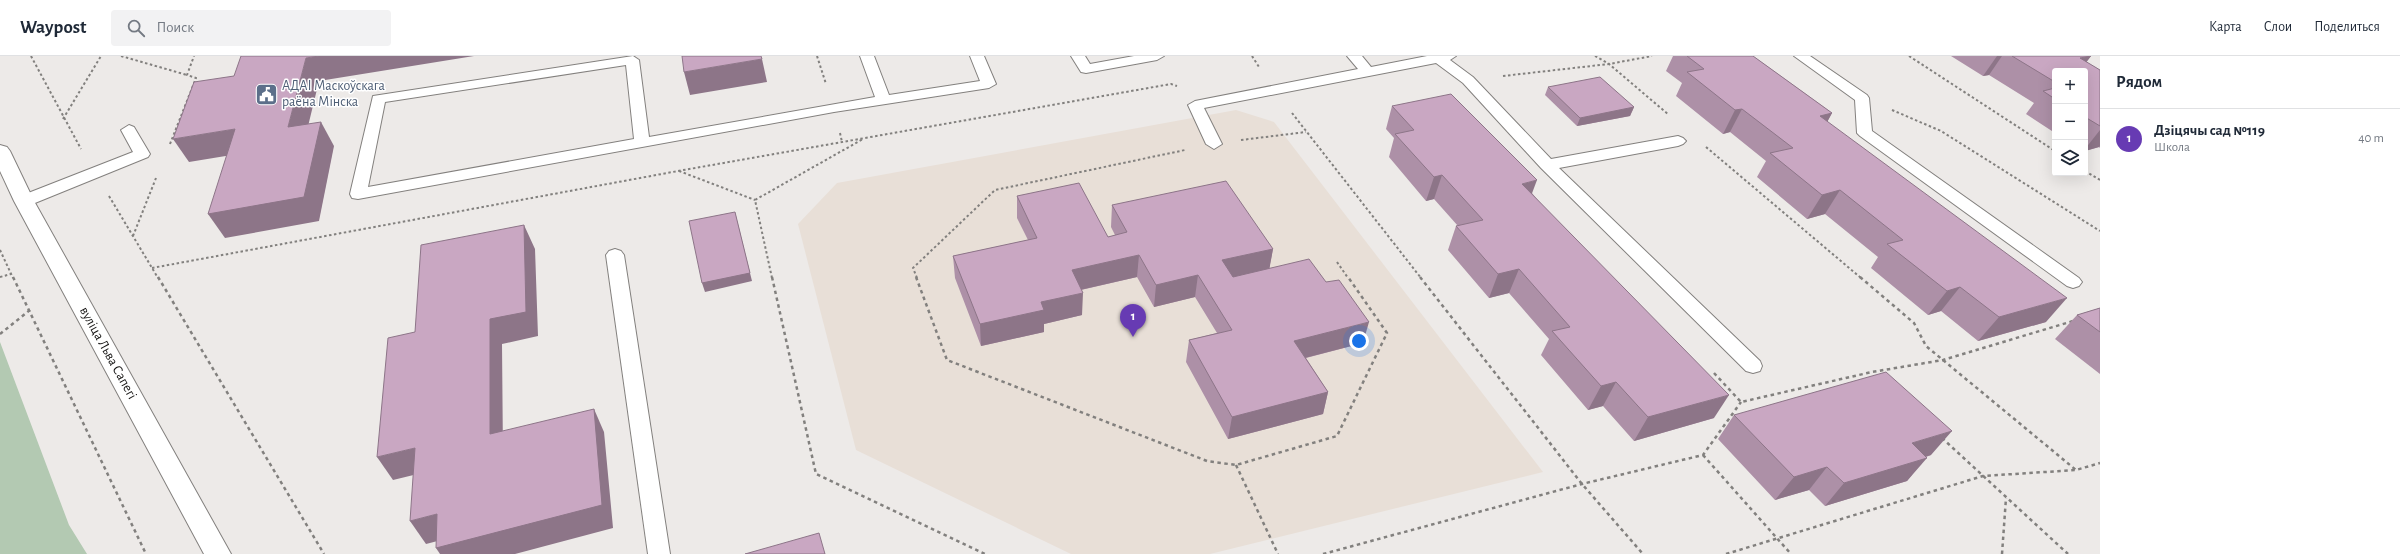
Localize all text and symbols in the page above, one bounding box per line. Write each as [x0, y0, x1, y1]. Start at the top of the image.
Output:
search box [111, 10, 391, 46]
icon: search [125, 17, 147, 39]
text: Waypost [20, 18, 87, 37]
text: Поиск [157, 20, 194, 35]
text: Карта [2209, 20, 2242, 34]
text: Слои [2264, 20, 2292, 34]
text: Поделиться [2314, 20, 2380, 34]
map controls [2052, 68, 2088, 176]
button: + [2052, 68, 2088, 104]
text: Рядом [2116, 73, 2162, 90]
place label: АДАІ Маскоўскага раёна Мінска [282, 79, 386, 109]
public building icon: АДАІ Маскоўскага раёна Мінска [253, 81, 279, 107]
button: − [2052, 104, 2088, 140]
text: Дзіцячы сад №119 [2154, 123, 2265, 138]
text: 1 [2127, 132, 2131, 145]
text: 40 m [2358, 132, 2384, 145]
button: layers [2052, 140, 2088, 176]
text: Школа [2154, 141, 2190, 154]
street label: вуліца Льва Сапегі [77, 304, 139, 402]
pin: 1 [1120, 304, 1146, 337]
your location [1349, 331, 1369, 351]

